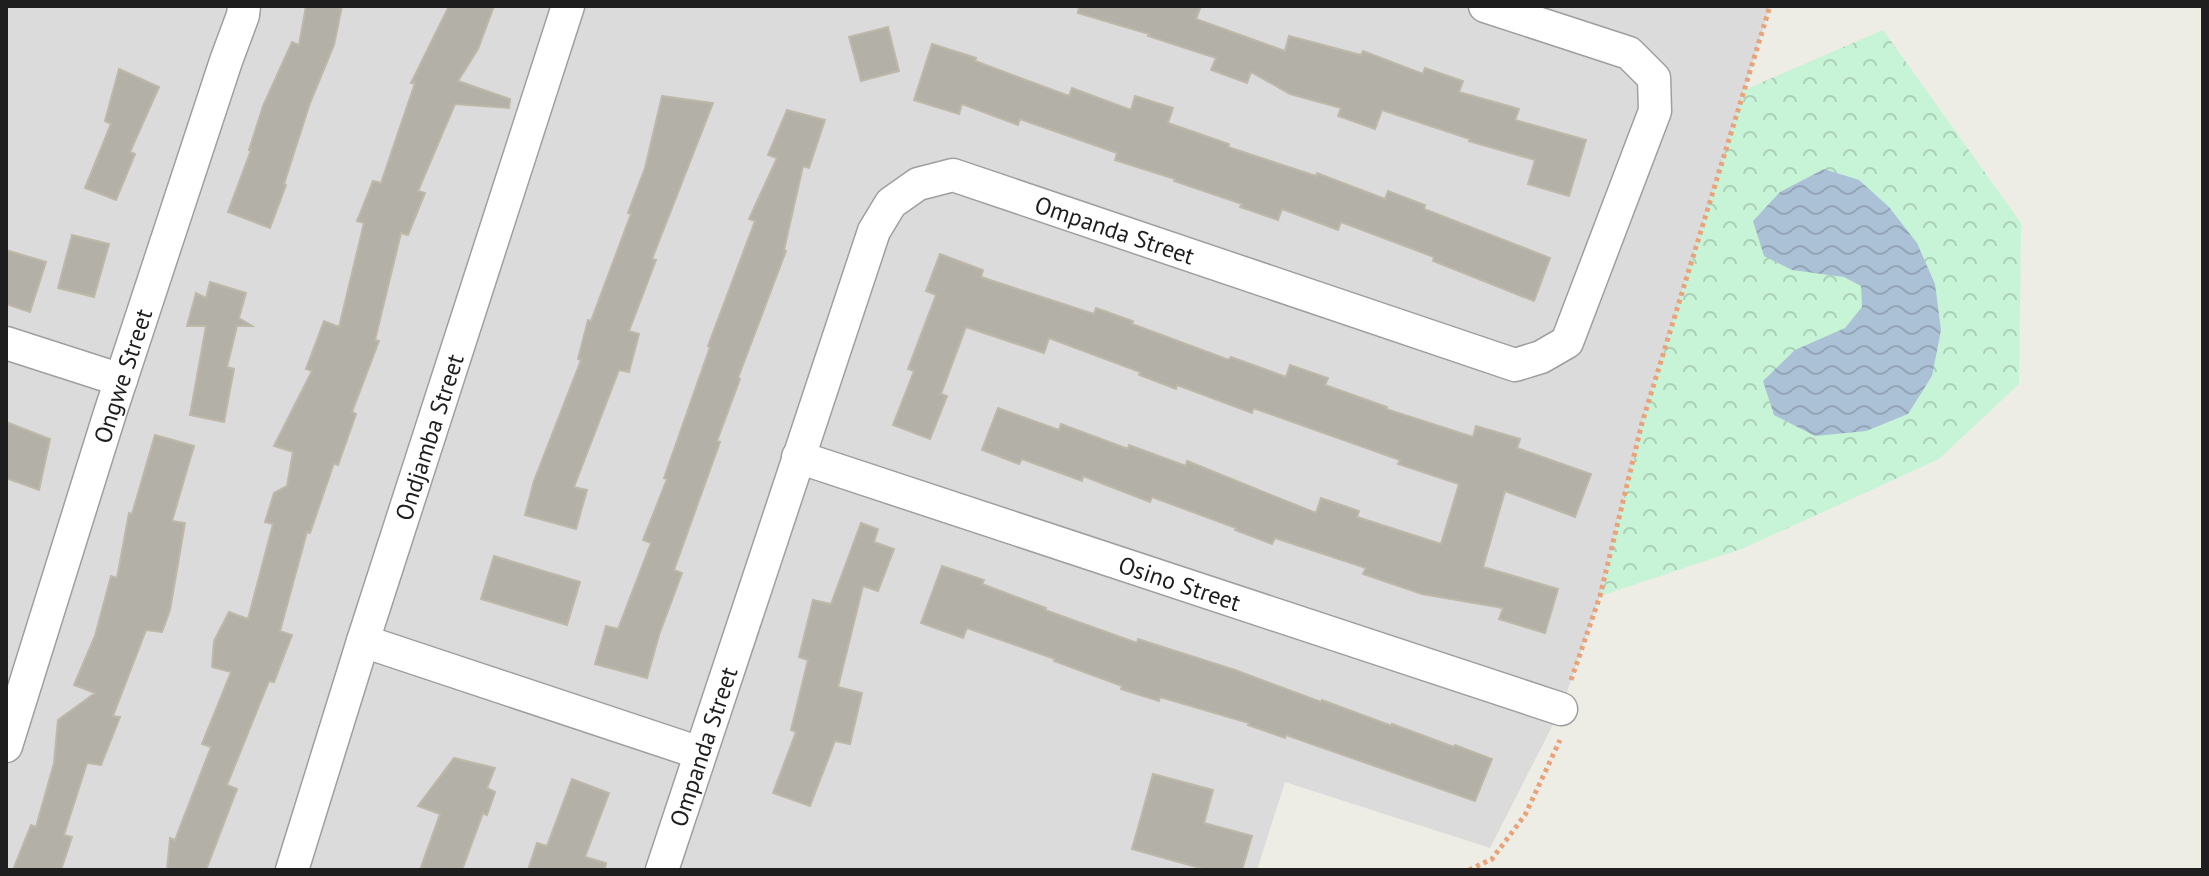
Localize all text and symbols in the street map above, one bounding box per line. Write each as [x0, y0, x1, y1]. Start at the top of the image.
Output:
street label: Ompanda Street [1031, 188, 1199, 271]
street label: Ongwe Street [86, 305, 159, 447]
street label: Ondjamba Street [388, 350, 470, 524]
street label: Osino Street [1115, 548, 1245, 618]
street label: Ompanda Street [662, 663, 744, 831]

